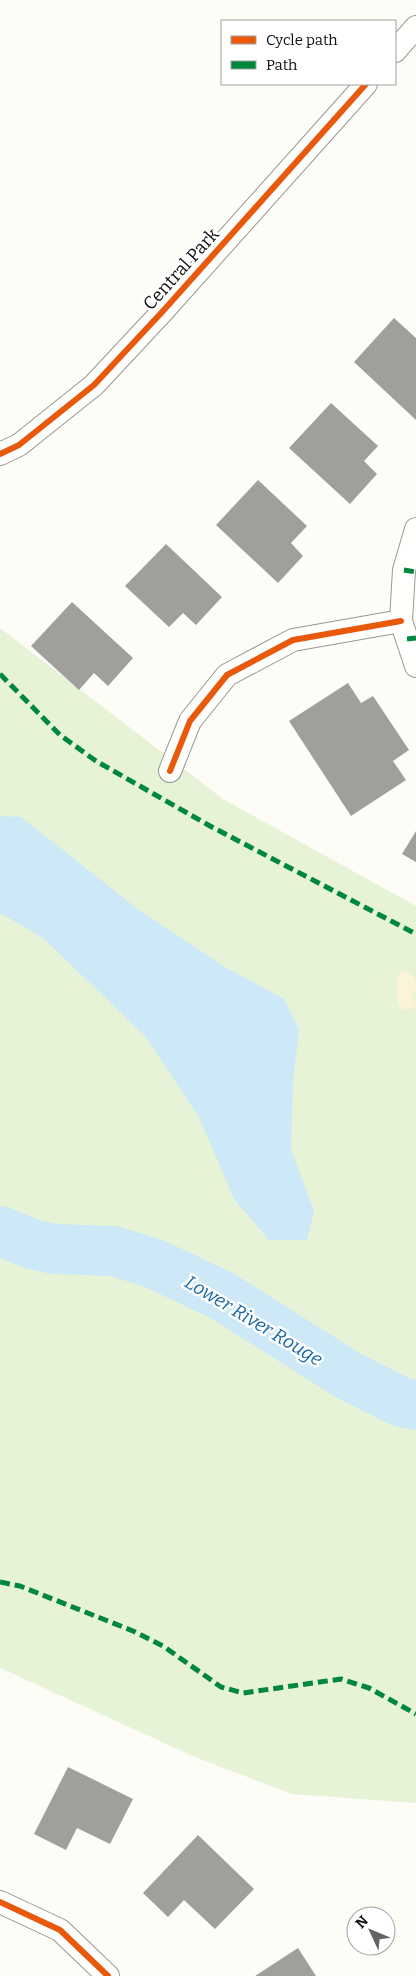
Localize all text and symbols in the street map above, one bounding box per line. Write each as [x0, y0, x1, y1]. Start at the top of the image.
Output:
legend [221, 20, 396, 85]
text: Cycle path [266, 31, 338, 49]
text: Path [266, 56, 298, 74]
street label: Central Park [138, 223, 224, 315]
water label: Lower River Rouge [181, 1270, 327, 1371]
north arrow [346, 1906, 396, 1956]
text: N [352, 1912, 372, 1932]

